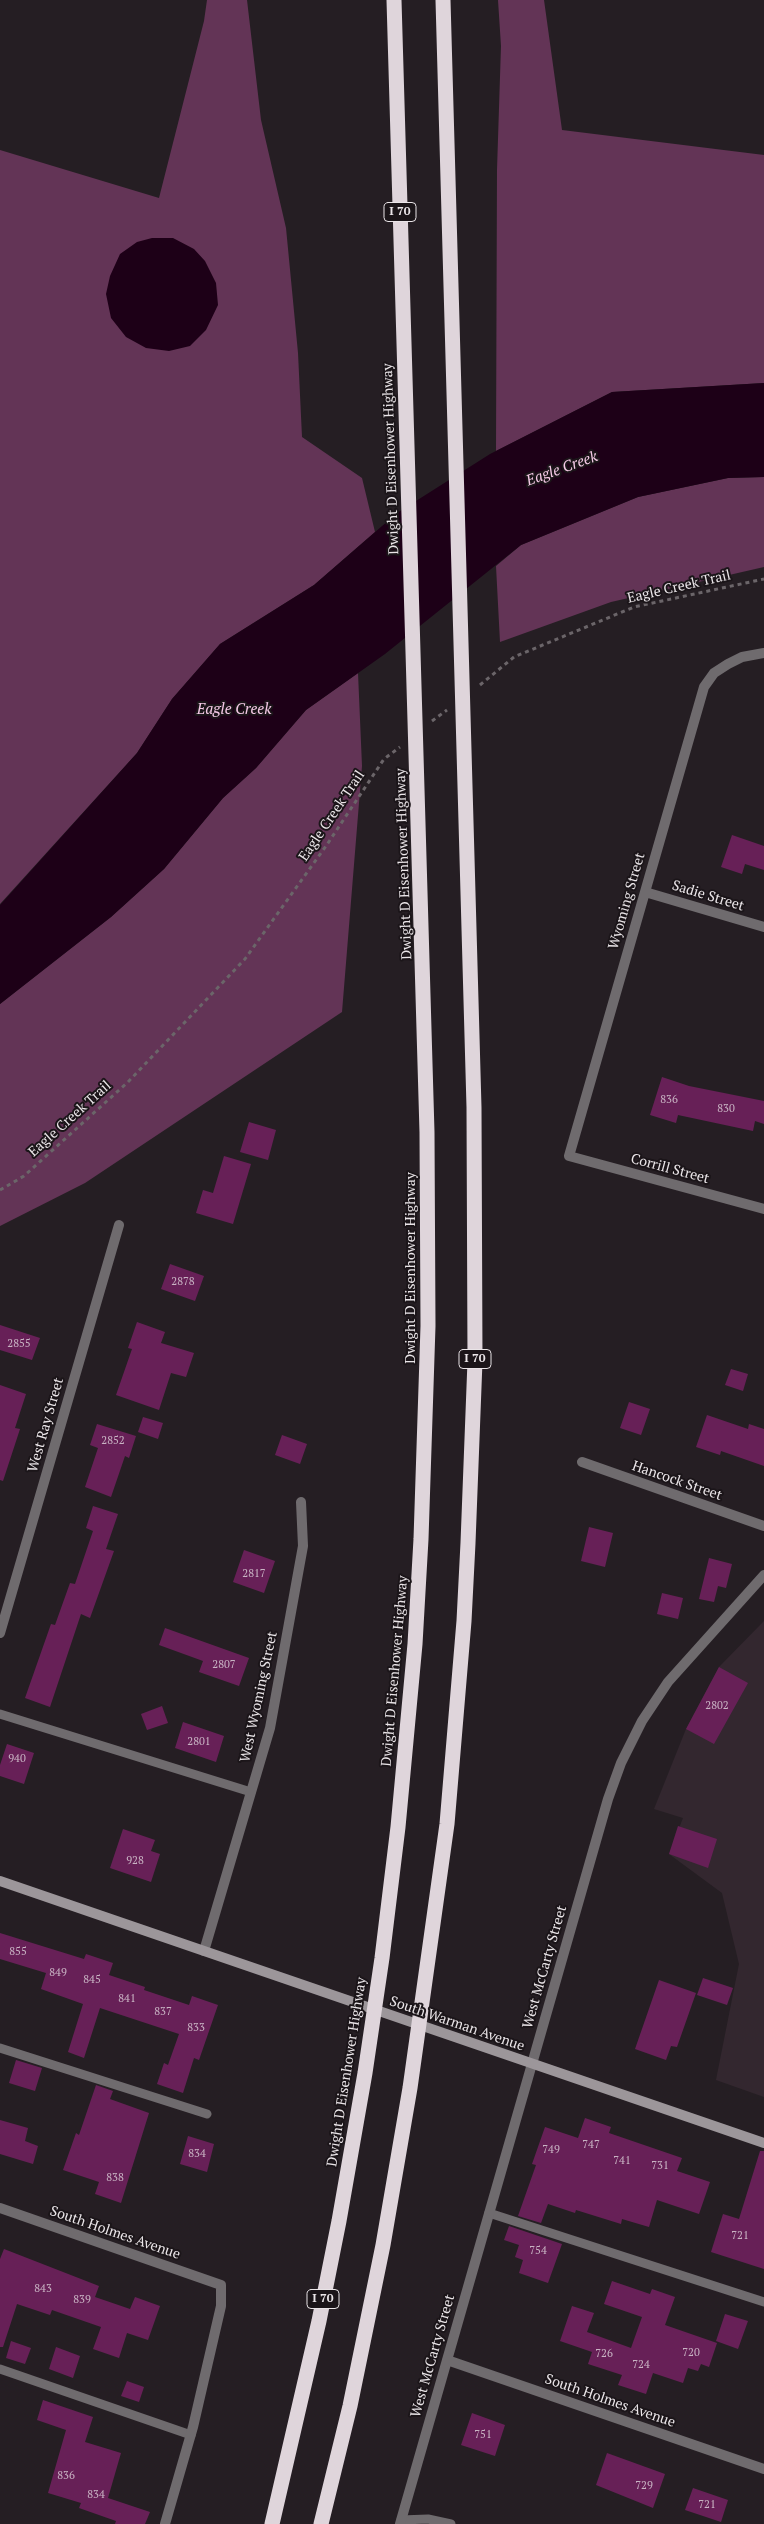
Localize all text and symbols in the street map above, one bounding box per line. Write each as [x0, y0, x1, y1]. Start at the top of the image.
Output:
road number: I 70 [384, 202, 416, 222]
street label: Dwight D Eisenhower Highway [379, 363, 403, 555]
water label: Eagle Creek [524, 448, 600, 490]
street label: Eagle Creek Trail [626, 567, 732, 607]
water label: Eagle Creek [197, 701, 271, 719]
street label: Eagle Creek Trail [296, 768, 368, 864]
street label: Dwight D Eisenhower Highway [392, 768, 416, 960]
street label: Wyoming Street [605, 851, 649, 951]
street label: Sadie Street [670, 877, 746, 915]
street label: Eagle Creek Trail [25, 1077, 115, 1161]
house number: 836 [660, 1093, 678, 1107]
house number: 830 [717, 1102, 735, 1116]
street label: Corrill Street [629, 1150, 711, 1188]
street label: Dwight D Eisenhower Highway [403, 1172, 419, 1364]
house number: 2878 [171, 1275, 195, 1289]
house number: 2855 [7, 1337, 31, 1351]
road number: I 70 [459, 1350, 491, 1368]
street label: West Ray Street [24, 1376, 68, 1474]
house number: 2852 [101, 1434, 125, 1448]
street label: Hancock Street [630, 1458, 724, 1504]
house number: 2817 [242, 1567, 266, 1581]
street label: Dwight D Eisenhower Highway [378, 1575, 412, 1767]
street label: West Wyoming Street [237, 1630, 281, 1764]
house number: 2807 [212, 1658, 236, 1672]
house number: 2802 [705, 1699, 729, 1713]
house number: 2801 [187, 1735, 211, 1749]
house number: 940 [8, 1752, 26, 1766]
house number: 928 [126, 1854, 144, 1868]
street label: West McCarty Street [519, 1904, 571, 2030]
house number: 855 [9, 1945, 27, 1959]
house number: 849 [49, 1966, 67, 1980]
house number: 845 [83, 1973, 101, 1987]
street label: Dwight D Eisenhower Highway [324, 1976, 370, 2168]
house number: 841 [118, 1992, 136, 2006]
street label: South Warman Avenue [387, 1993, 527, 2055]
house number: 837 [154, 2005, 172, 2019]
house number: 833 [187, 2021, 205, 2035]
house number: 747 [582, 2138, 600, 2152]
house number: 749 [542, 2143, 560, 2157]
house number: 834 [188, 2147, 206, 2161]
house number: 741 [613, 2154, 631, 2168]
house number: 731 [651, 2159, 669, 2173]
house number: 838 [106, 2171, 124, 2185]
street label: South Holmes Avenue [48, 2203, 182, 2263]
house number: 721 [731, 2229, 749, 2243]
house number: 754 [529, 2244, 547, 2258]
house number: 843 [34, 2282, 52, 2296]
road number: I 70 [307, 2290, 339, 2308]
house number: 839 [73, 2293, 91, 2307]
street label: West McCarty Street [407, 2293, 459, 2419]
house number: 720 [682, 2346, 700, 2360]
house number: 726 [595, 2347, 613, 2361]
house number: 724 [632, 2358, 650, 2372]
street label: South Holmes Avenue [543, 2371, 677, 2431]
house number: 751 [474, 2428, 492, 2442]
house number: 836 [57, 2469, 75, 2483]
house number: 729 [635, 2479, 653, 2493]
house number: 834 [87, 2488, 105, 2502]
house number: 721 [698, 2498, 716, 2512]

